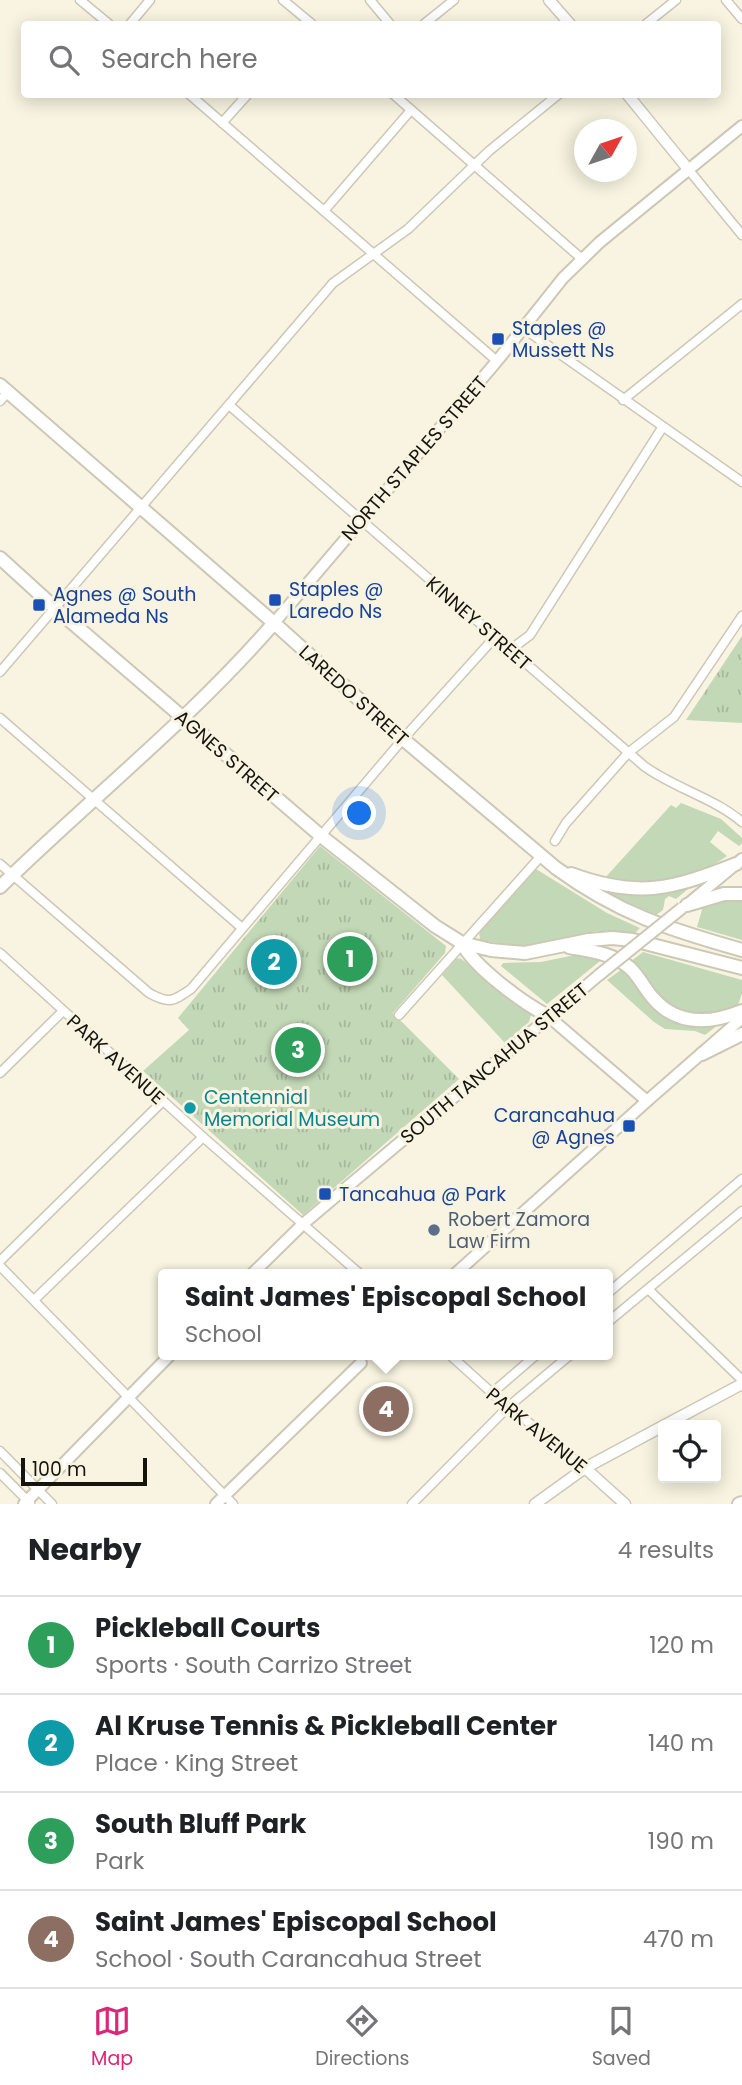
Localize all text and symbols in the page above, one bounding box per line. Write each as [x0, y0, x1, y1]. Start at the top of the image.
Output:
search box [21, 21, 721, 98]
icon: search [45, 41, 83, 79]
text: Search here [101, 41, 258, 77]
north arrow [574, 119, 637, 182]
place label: Staples @ Mussett Ns [512, 315, 614, 364]
marker: Staples @ Mussett Ns [490, 331, 506, 347]
street label: NORTH STAPLES STREET [335, 370, 494, 547]
street label: KINNEY STREET [420, 570, 537, 677]
place label: Staples @ Laredo Ns [289, 576, 383, 625]
place label: Agnes @ South Alameda Ns [53, 581, 196, 630]
marker: Staples @ Laredo Ns [267, 592, 283, 608]
marker: Agnes @ South Alameda Ns [31, 597, 47, 613]
street label: LAREDO STREET [293, 639, 414, 752]
street label: AGNES STREET [169, 704, 284, 809]
your location [342, 796, 376, 830]
pin: 1 [327, 933, 373, 985]
pin: 2 [251, 936, 297, 988]
street label: SOUTH TANCAHUA STREET [395, 977, 594, 1150]
street label: PARK AVENUE [61, 1008, 170, 1111]
pin: 3 [275, 1024, 321, 1076]
place label: Centennial Memorial Museum [204, 1084, 380, 1133]
marker: Centennial Memorial Museum [182, 1100, 198, 1116]
place label: Carancahua @ Agnes [494, 1102, 615, 1151]
marker: Carancahua @ Agnes [621, 1118, 637, 1134]
place label: Tancahua @ Park [339, 1181, 506, 1208]
marker: Tancahua @ Park [317, 1186, 333, 1202]
place label: Robert Zamora Law Firm [448, 1206, 590, 1255]
marker: Robert Zamora Law Firm [426, 1222, 442, 1238]
popup [158, 1269, 613, 1360]
text: Saint James' Episcopal School [185, 1279, 586, 1315]
text: School [185, 1318, 262, 1350]
street label: PARK AVENUE [480, 1381, 593, 1480]
pin: 4 [363, 1383, 409, 1435]
map controls [658, 1420, 721, 1483]
button: locate [658, 1420, 721, 1483]
scale bar [21, 1455, 147, 1487]
text: 100 m [32, 1456, 87, 1483]
text: Nearby [28, 1528, 142, 1571]
text: 4 results [618, 1534, 714, 1566]
text: Pickleball Courts [95, 1610, 321, 1646]
text: 1 [47, 1629, 55, 1661]
text: 120 m [649, 1629, 714, 1661]
text: Sports · South Carrizo Street [95, 1649, 412, 1681]
text: Al Kruse Tennis & Pickleball Center [95, 1708, 557, 1744]
text: 2 [44, 1727, 58, 1759]
text: 140 m [648, 1727, 714, 1759]
text: Place · King Street [95, 1747, 298, 1779]
text: South Bluff Park [95, 1806, 306, 1842]
text: 3 [44, 1825, 58, 1857]
text: 190 m [648, 1825, 714, 1857]
text: Park [95, 1845, 144, 1877]
text: Saint James' Episcopal School [95, 1904, 497, 1940]
text: 4 [43, 1923, 59, 1955]
text: 470 m [643, 1923, 714, 1955]
text: School · South Carancahua Street [95, 1943, 482, 1975]
tab: Map [91, 2002, 133, 2073]
tab: Directions [315, 2002, 410, 2073]
tab: Saved [592, 2002, 651, 2073]

